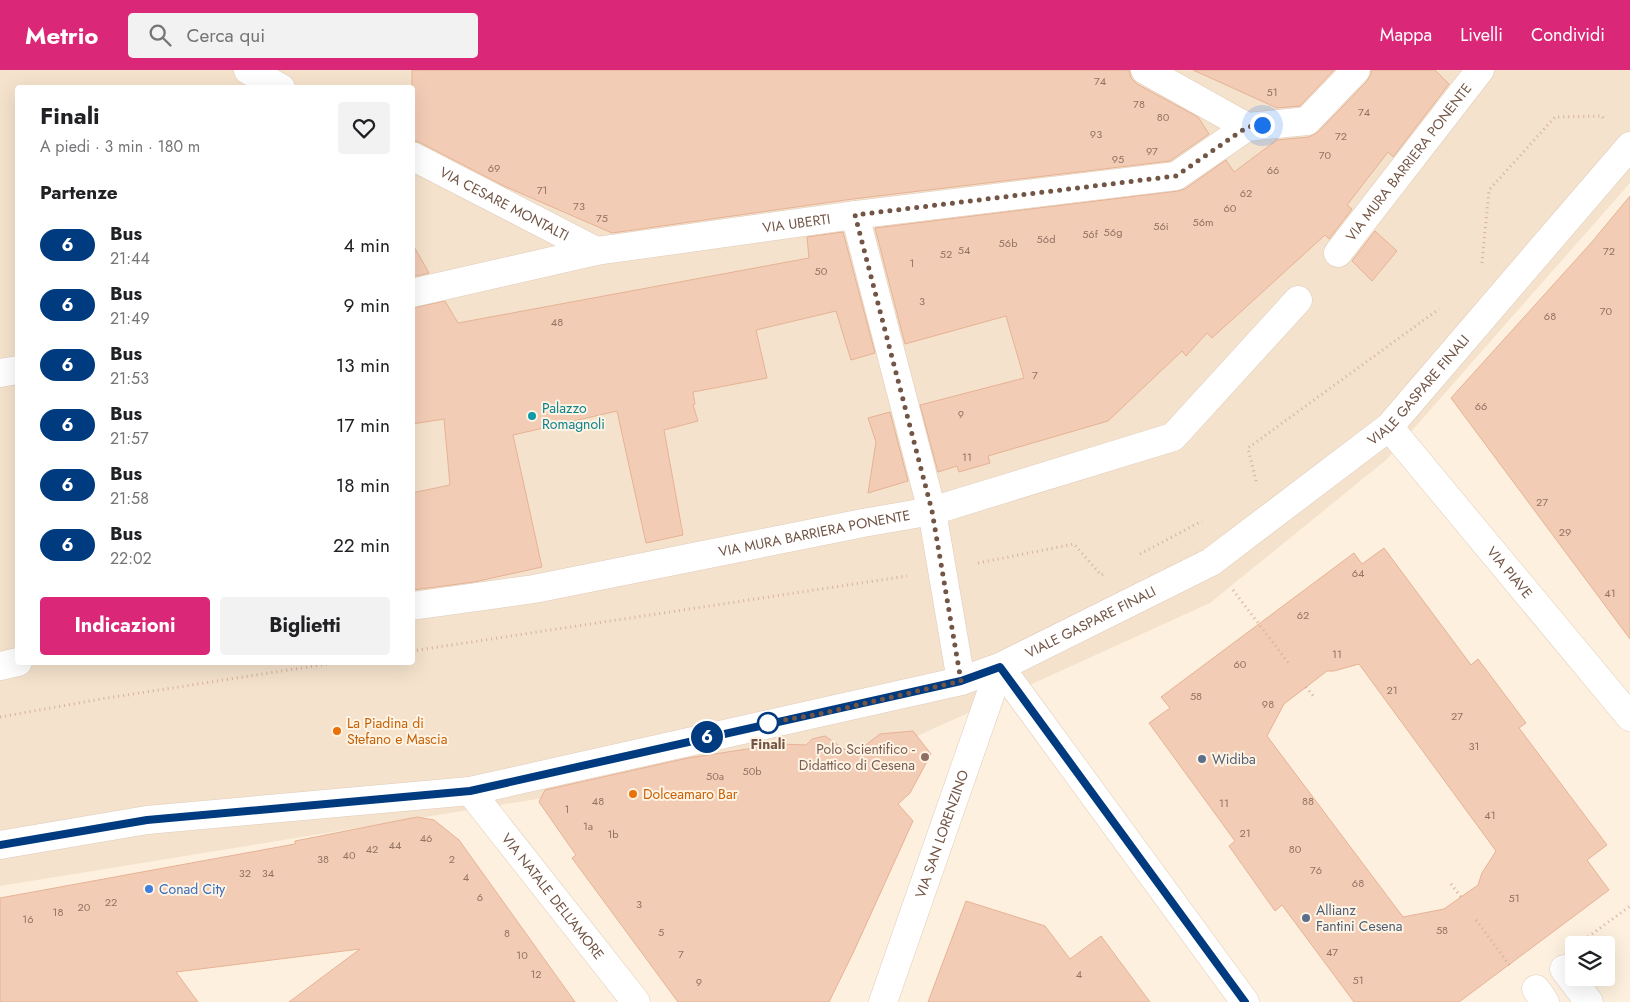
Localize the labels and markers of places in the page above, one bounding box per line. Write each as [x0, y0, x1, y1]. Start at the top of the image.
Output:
place label: Palazzo Romagnoli [542, 398, 605, 434]
marker: Palazzo Romagnoli [526, 410, 538, 422]
marker: Finali [757, 712, 779, 734]
place label: La Piadina di Stefano e Mascia [347, 713, 447, 749]
marker: La Piadina di Stefano e Mascia [331, 725, 343, 737]
place label: Finali [751, 734, 786, 754]
place label: Polo Scientifico - Didattico di Cesena [799, 739, 915, 775]
place label: Widiba [1212, 749, 1256, 769]
marker: Polo Scientifico - Didattico di Cesena [919, 751, 931, 763]
marker: Widiba [1196, 753, 1208, 765]
place label: Dolceamaro Bar [643, 784, 738, 804]
marker: Dolceamaro Bar [627, 788, 639, 800]
place label: Conad City [159, 879, 226, 899]
marker: Conad City [143, 883, 155, 895]
place label: Allianz Fantini Cesena [1316, 900, 1403, 936]
marker: Allianz Fantini Cesena [1300, 912, 1312, 924]

